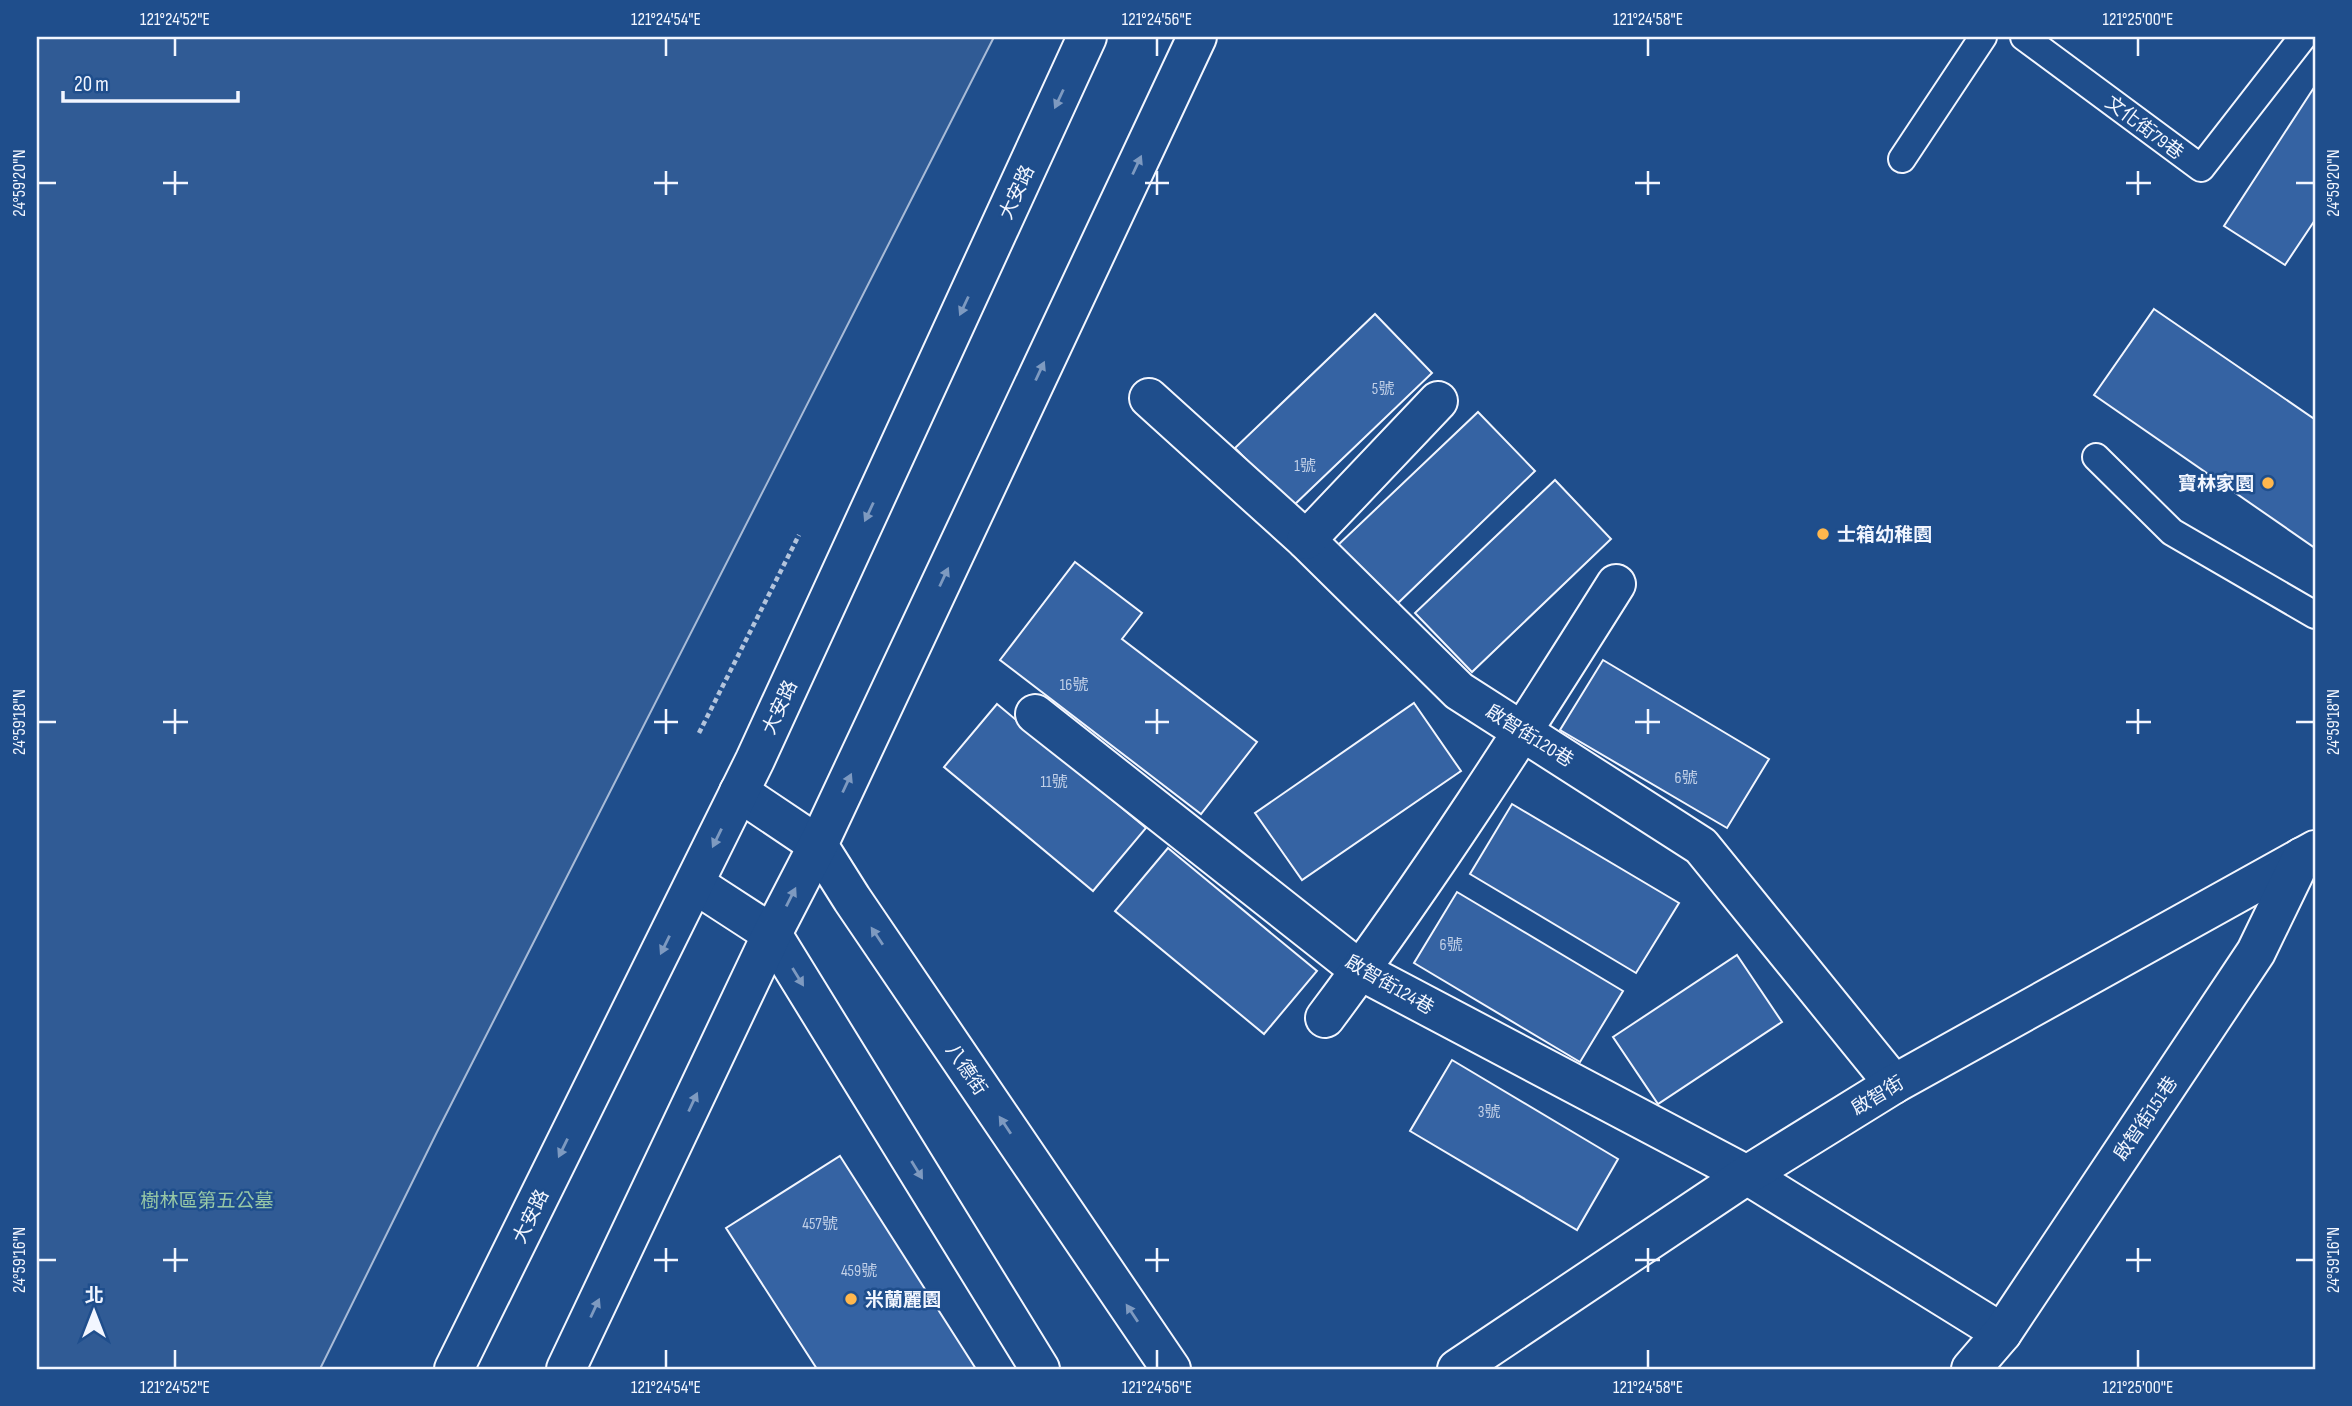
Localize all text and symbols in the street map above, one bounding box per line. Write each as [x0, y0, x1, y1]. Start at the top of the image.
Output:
text: 121°24'52"E [140, 9, 210, 30]
text: 121°24'54"E [631, 9, 701, 30]
text: 121°24'56"E [1122, 9, 1192, 30]
text: 121°24'58"E [1613, 9, 1683, 30]
text: 121°25'00"E [2102, 9, 2174, 30]
scale bar [63, 60, 238, 104]
text: 20 m [74, 72, 109, 97]
one-way arrow [1053, 89, 1064, 109]
street label: 文化街79巷 [2100, 91, 2188, 165]
text: 24°59'20"N [9, 149, 30, 217]
text: 24°59'20"N [2323, 149, 2344, 217]
one-way arrow [1131, 155, 1143, 175]
street label: 大安路 [995, 162, 1040, 223]
one-way arrow [958, 295, 969, 316]
one-way arrow [1034, 361, 1046, 381]
house number: 5號 [1372, 380, 1394, 399]
house number: 1號 [1294, 457, 1316, 476]
place label: 寶林家園 [2178, 473, 2254, 496]
marker: 寶林家園 [2260, 475, 2276, 491]
one-way arrow [863, 502, 875, 522]
place label: 士箱幼稚園 [1837, 524, 1932, 547]
marker: 士箱幼稚園 [1815, 526, 1831, 542]
one-way arrow [938, 567, 949, 587]
house number: 16號 [1060, 676, 1088, 695]
street label: 大安路 [758, 677, 803, 738]
text: 24°59'18"N [9, 689, 30, 755]
text: 24°59'18"N [2323, 689, 2344, 755]
street label: 啟智街120巷 [1481, 700, 1577, 772]
house number: 6號 [1674, 769, 1698, 788]
one-way arrow [841, 773, 853, 793]
house number: 11號 [1040, 773, 1068, 792]
one-way arrow [712, 828, 723, 848]
one-way arrow [786, 887, 797, 907]
one-way arrow [870, 927, 884, 945]
one-way arrow [659, 935, 670, 955]
house number: 6號 [1439, 936, 1463, 955]
street label: 啟智街124巷 [1341, 951, 1438, 1020]
one-way arrow [792, 967, 805, 986]
street label: 八德街 [940, 1040, 991, 1100]
street label: 啟智街 [1847, 1072, 1908, 1121]
street label: 啟智街151巷 [2110, 1072, 2183, 1165]
one-way arrow [687, 1092, 698, 1112]
house number: 3號 [1478, 1103, 1500, 1122]
one-way arrow [998, 1115, 1011, 1134]
one-way arrow [558, 1139, 570, 1159]
one-way arrow [911, 1161, 924, 1180]
street label: 大安路 [509, 1186, 554, 1247]
park label: 樹林區第五公墓 [140, 1190, 274, 1213]
house number: 457號 [802, 1215, 838, 1234]
text: 24°59'16"N [9, 1227, 30, 1293]
text: 24°59'16"N [2323, 1227, 2344, 1293]
house number: 459號 [841, 1262, 877, 1281]
north arrow [60, 1276, 130, 1346]
text: 北 [84, 1285, 104, 1308]
place label: 米蘭麗園 [865, 1289, 941, 1312]
marker: 米蘭麗園 [843, 1291, 859, 1307]
one-way arrow [590, 1297, 601, 1318]
one-way arrow [1125, 1304, 1139, 1322]
text: 121°24'52"E [140, 1377, 210, 1398]
text: 121°24'54"E [631, 1377, 701, 1398]
text: 121°24'56"E [1122, 1377, 1192, 1398]
text: 121°24'58"E [1613, 1377, 1683, 1398]
text: 121°25'00"E [2102, 1377, 2174, 1398]

